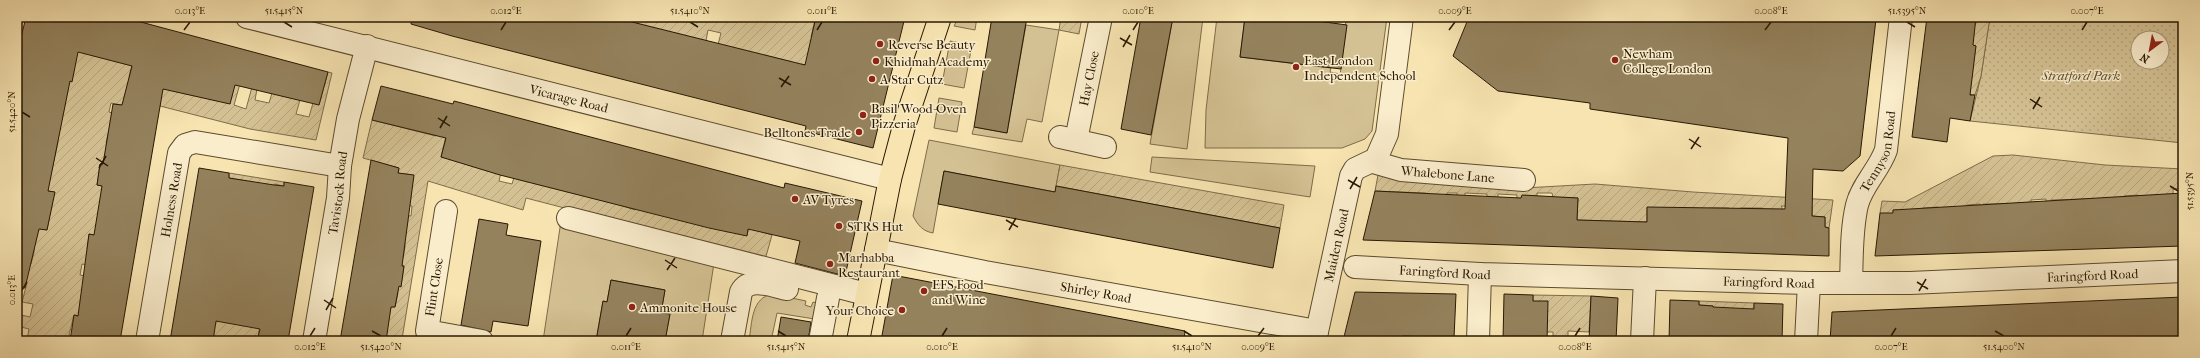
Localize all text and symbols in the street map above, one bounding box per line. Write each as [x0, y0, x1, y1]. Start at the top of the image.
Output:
text: 0.013°E [175, 5, 205, 17]
text: 51.5415°N [265, 5, 304, 17]
text: 0.012°E [490, 5, 522, 17]
text: 51.5410°N [670, 5, 710, 17]
text: 0.011°E [807, 5, 837, 17]
text: 0.010°E [1122, 5, 1154, 17]
text: 0.009°E [1438, 5, 1472, 17]
text: 0.008°E [1754, 5, 1788, 17]
text: 51.5395°N [1888, 5, 1927, 17]
text: 0.007°E [2070, 5, 2104, 17]
north arrow [2130, 30, 2170, 70]
place label: Reverse Beauty [888, 37, 977, 52]
marker: Reverse Beauty [875, 39, 885, 49]
place label: Newham College London [1623, 46, 1711, 76]
street label: Hay Close [1076, 49, 1102, 107]
text: N [2137, 50, 2152, 66]
place label: East London Independent School [1304, 53, 1416, 83]
place label: Khidmah Academy [884, 54, 991, 69]
marker: Newham College London [1610, 55, 1620, 65]
marker: Khidmah Academy [871, 56, 881, 66]
marker: East London Independent School [1291, 62, 1301, 72]
park label: Stratford Park [2041, 68, 2121, 83]
place label: A Star Cutz [879, 72, 944, 87]
marker: A Star Cutz [867, 74, 877, 84]
street label: Vicarage Road [527, 81, 611, 115]
text: 51.5420°N [6, 91, 18, 133]
place label: Basil Wood-Oven Pizzeria [871, 101, 967, 131]
street label: Tennyson Road [1856, 109, 1898, 194]
marker: Basil Wood-Oven Pizzeria [858, 110, 868, 120]
place label: Belltones Trade [763, 125, 852, 140]
marker: Belltones Trade [854, 127, 864, 137]
street label: Tavistock Road [324, 149, 350, 236]
street label: Holness Road [157, 161, 185, 239]
street label: Whalebone Lane [1399, 162, 1496, 185]
text: 51.5395°N [2184, 171, 2196, 210]
place label: AV Tyres [802, 192, 854, 207]
marker: AV Tyres [790, 194, 800, 204]
street label: Maiden Road [1321, 206, 1351, 283]
place label: STRS Hut [847, 219, 904, 234]
marker: STRS Hut [834, 221, 844, 231]
place label: Marhabba Restaurant [838, 250, 900, 280]
street label: Flint Close [422, 256, 446, 318]
marker: Marhabba Restaurant [825, 259, 835, 269]
street label: Faringford Road [1399, 262, 1492, 282]
street label: Faringford Road [2046, 265, 2140, 284]
street label: Faringford Road [1723, 273, 1815, 291]
text: 0.013°E [6, 275, 18, 305]
place label: EFS Food and Wine [932, 277, 986, 307]
street label: Shirley Road [1059, 278, 1134, 306]
marker: EFS Food and Wine [919, 286, 929, 296]
place label: Ammonite House [639, 300, 737, 315]
marker: Ammonite House [627, 302, 637, 312]
place label: Your Choice [825, 303, 895, 318]
marker: Your Choice [897, 305, 907, 315]
text: 0.012°E [294, 341, 326, 353]
text: 51.5420°N [360, 341, 402, 353]
text: 0.011°E [611, 341, 641, 353]
text: 51.5415°N [767, 341, 806, 353]
text: 0.010°E [926, 341, 958, 353]
text: 51.5410°N [1172, 341, 1212, 353]
text: 0.009°E [1241, 341, 1275, 353]
text: 0.008°E [1558, 341, 1592, 353]
text: 0.007°E [1874, 341, 1908, 353]
text: 51.5400°N [1983, 341, 2025, 353]

